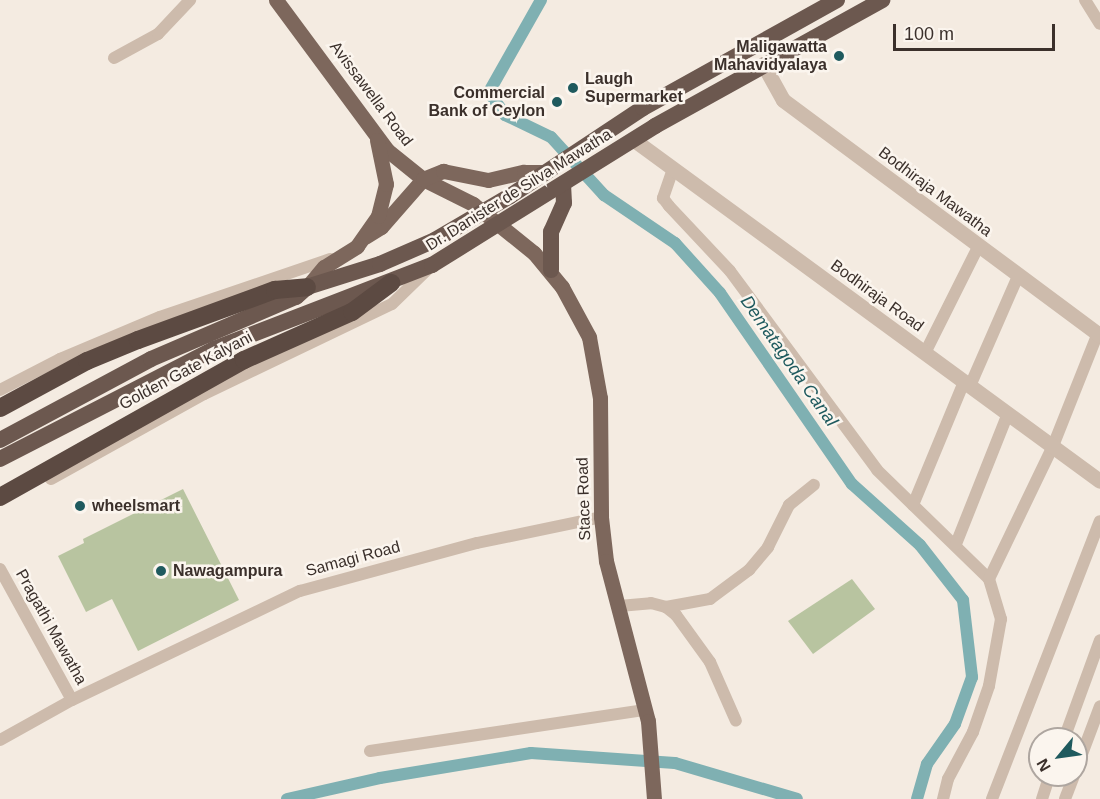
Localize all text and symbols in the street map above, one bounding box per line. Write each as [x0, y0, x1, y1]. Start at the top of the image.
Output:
scale bar [896, 12, 1058, 50]
text: 100 m [904, 24, 954, 44]
place label: Maligawatta Mahavidyalaya [714, 37, 827, 75]
street label: Avissawella Road [325, 38, 417, 150]
marker: Maligawatta Mahavidyalaya [832, 49, 846, 63]
place label: Laugh Supermarket [585, 69, 683, 107]
marker: Laugh Supermarket [566, 81, 580, 95]
place label: Commercial Bank of Ceylon [429, 83, 545, 121]
marker: Commercial Bank of Ceylon [550, 95, 564, 109]
street label: Dr. Danister de Silva Mawatha [423, 125, 615, 255]
street label: Bodhiraja Mawatha [875, 143, 995, 241]
street label: Bodhiraja Road [827, 256, 927, 336]
water label: Dematagoda Canal [736, 291, 842, 431]
street label: Golden Gate Kalyani [116, 328, 256, 414]
street label: Stace Road [573, 457, 595, 541]
place label: wheelsmart [92, 496, 180, 516]
marker: wheelsmart [73, 499, 87, 513]
street label: Samagi Road [304, 537, 402, 581]
place label: Nawagampura [173, 561, 282, 581]
marker: Nawagampura [154, 564, 168, 578]
street label: Pragathi Mawatha [11, 566, 91, 688]
north arrow [1028, 727, 1088, 787]
text: N [1033, 756, 1054, 774]

